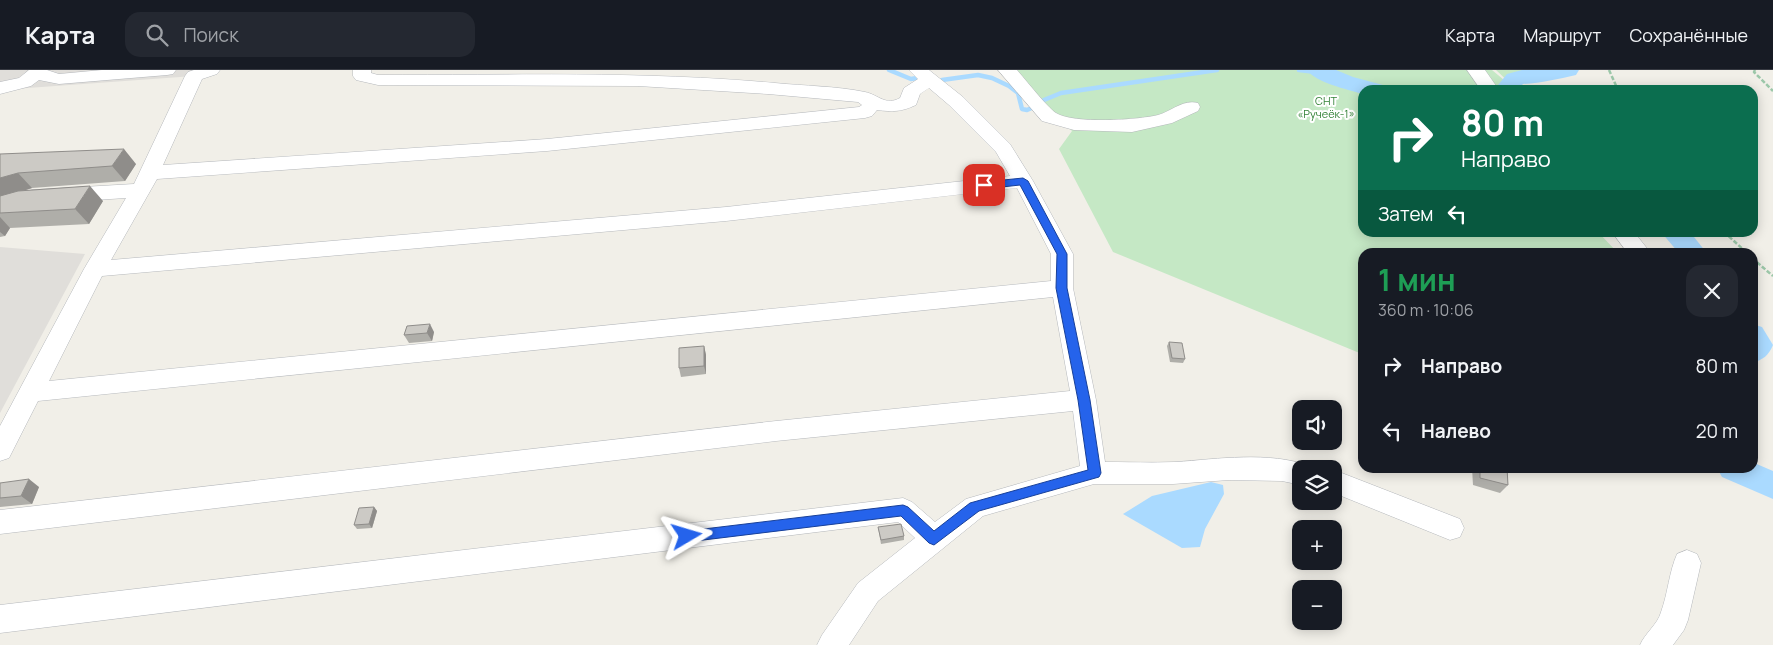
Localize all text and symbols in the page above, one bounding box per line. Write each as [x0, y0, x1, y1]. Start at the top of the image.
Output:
search box [125, 12, 475, 57]
text: Карта [25, 18, 95, 51]
icon: search [143, 21, 171, 49]
text: Поиск [183, 22, 239, 48]
text: Карта [1445, 23, 1495, 47]
text: Маршрут [1523, 23, 1601, 47]
text: Сохранённые [1629, 23, 1748, 47]
park label: СНТ «Ручеёк-1» [1297, 93, 1355, 121]
text: 80 m [1461, 99, 1544, 147]
icon: right [1378, 105, 1443, 170]
text: Направо [1461, 144, 1551, 174]
pin [963, 164, 1005, 206]
icon: arrive [970, 171, 998, 199]
icon: left [1443, 200, 1471, 228]
text: Затем [1378, 201, 1433, 227]
text: 1 мин [1378, 259, 1456, 300]
button: close [1686, 265, 1738, 317]
text: 360 m · 10:06 [1378, 299, 1474, 321]
icon: right [1378, 352, 1406, 380]
text: Направо [1421, 353, 1502, 379]
text: 80 m [1695, 353, 1738, 379]
map controls [1292, 400, 1342, 630]
button: sound [1292, 400, 1342, 450]
icon: left [1378, 417, 1406, 445]
text: Налево [1421, 418, 1491, 444]
text: 20 m [1696, 418, 1738, 444]
button: layers [1292, 460, 1342, 510]
position arrow [660, 509, 712, 561]
button: + [1292, 520, 1342, 570]
button: − [1292, 580, 1342, 630]

